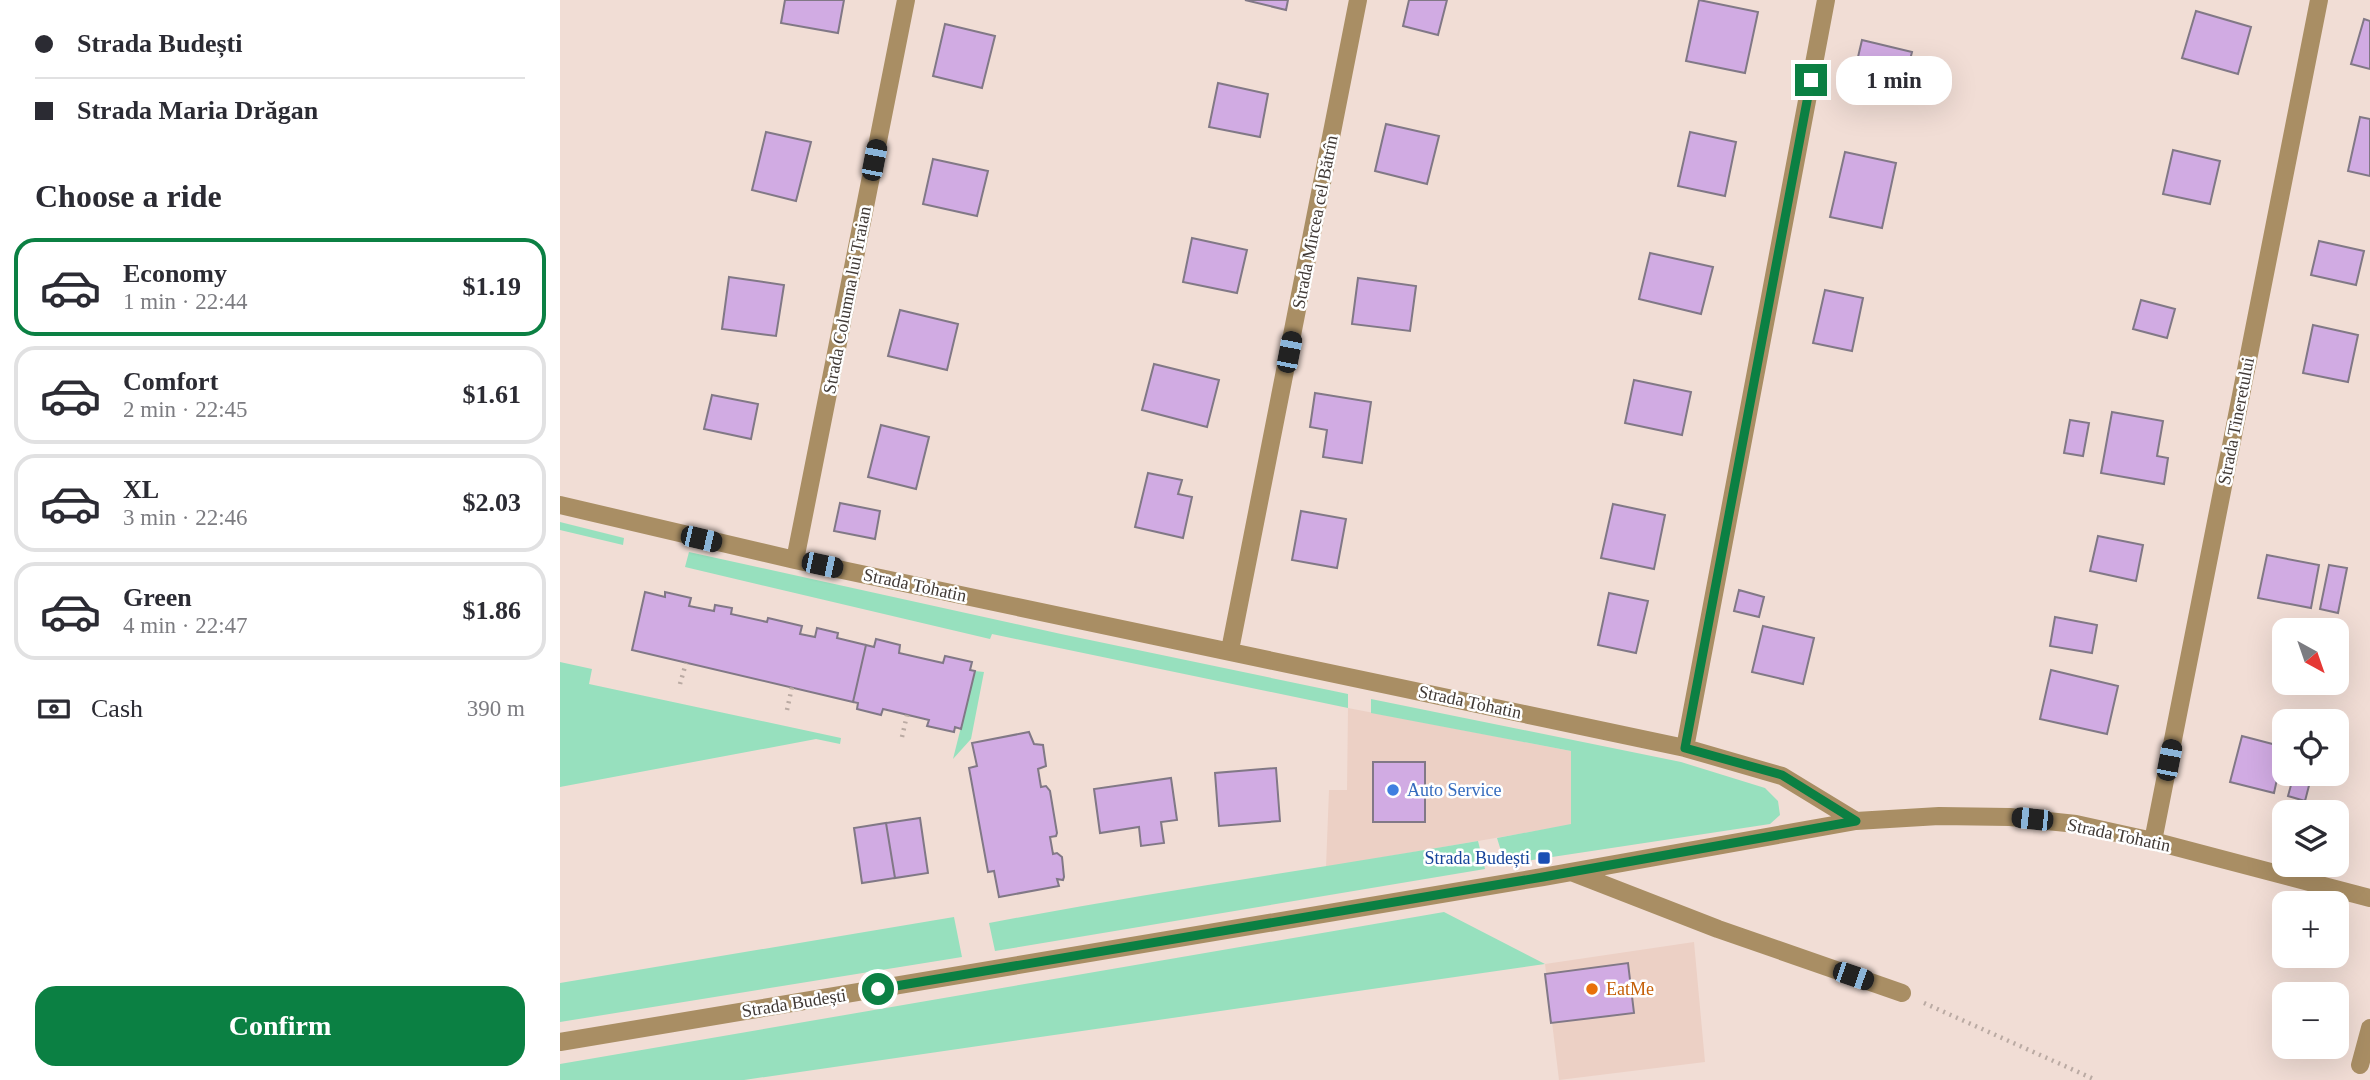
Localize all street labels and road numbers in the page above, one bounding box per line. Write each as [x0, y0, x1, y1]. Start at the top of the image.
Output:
street label: Strada Mircea cel Bătrîn [1288, 133, 1342, 311]
street label: Strada Columna lui Traian [819, 205, 875, 395]
street label: Strada Tineretului [2214, 356, 2258, 486]
street label: Strada Tohatin [862, 564, 968, 606]
street label: Strada Tohatin [1417, 681, 1523, 723]
street label: Strada Tohatin [2066, 814, 2172, 856]
street label: Strada Budești [740, 985, 848, 1021]

